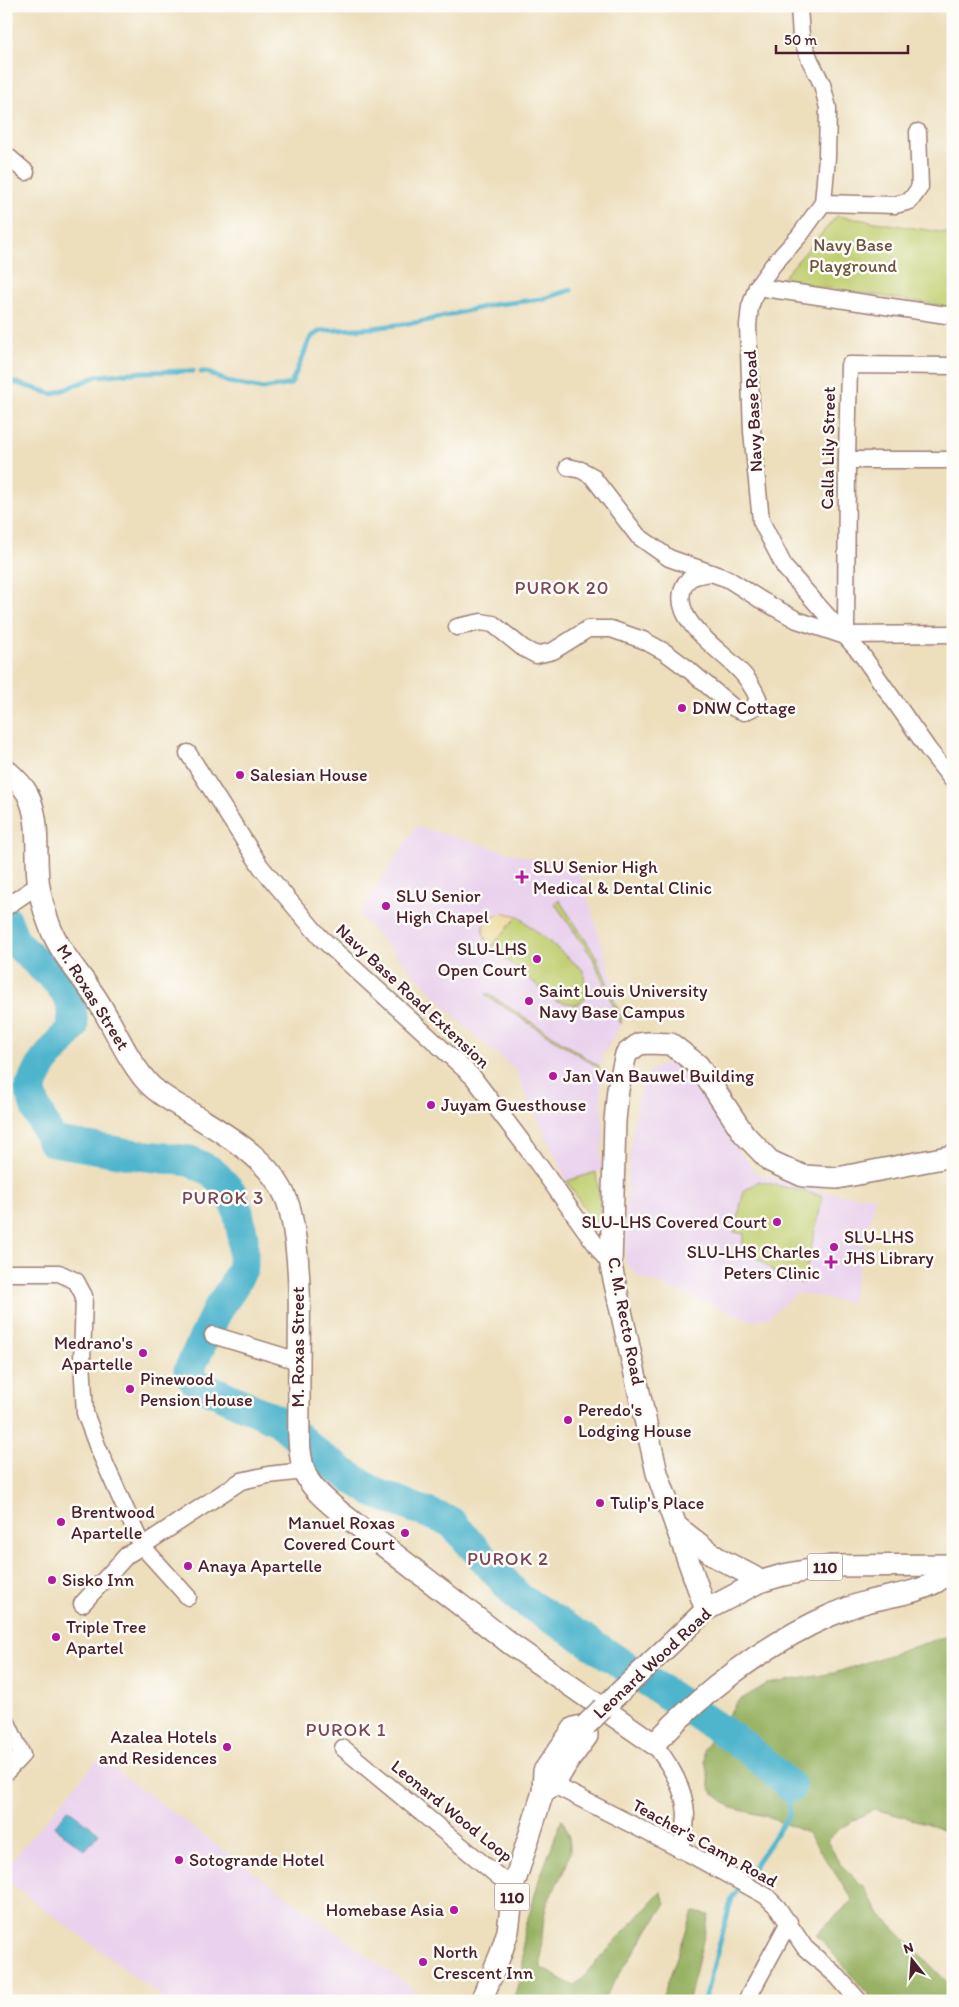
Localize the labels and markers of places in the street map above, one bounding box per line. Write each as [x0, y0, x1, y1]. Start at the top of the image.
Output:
place label: DNW Cottage [692, 697, 796, 719]
marker: DNW Cottage [676, 702, 688, 714]
place label: Salesian House [250, 764, 368, 786]
marker: Salesian House [234, 769, 246, 781]
place label: SLU Senior High Medical & Dental Clinic [533, 856, 712, 899]
marker: SLU Senior High Medical & Dental Clinic [515, 870, 529, 884]
place label: SLU Senior High Chapel [396, 885, 489, 928]
marker: SLU Senior High Chapel [380, 900, 392, 912]
place label: SLU-LHS Open Court [438, 938, 527, 981]
marker: SLU-LHS Open Court [531, 953, 543, 965]
place label: Saint Louis University Navy Base Campus [539, 980, 708, 1023]
marker: Saint Louis University Navy Base Campus [523, 995, 535, 1007]
place label: Jan Van Bauwel Building [563, 1065, 755, 1087]
marker: Jan Van Bauwel Building [547, 1070, 559, 1082]
place label: Juyam Guesthouse [441, 1094, 586, 1116]
marker: Juyam Guesthouse [425, 1099, 437, 1111]
place label: SLU-LHS Covered Court [581, 1211, 767, 1233]
marker: SLU-LHS Covered Court [771, 1216, 783, 1228]
place label: SLU-LHS JHS Library [844, 1226, 934, 1269]
place label: SLU-LHS Charles Peters Clinic [687, 1241, 820, 1284]
marker: SLU-LHS JHS Library [828, 1241, 840, 1253]
marker: SLU-LHS Charles Peters Clinic [824, 1255, 838, 1269]
place label: Medrano's Apartelle [54, 1332, 133, 1375]
marker: Medrano's Apartelle [137, 1347, 149, 1359]
place label: Pinewood Pension House [140, 1368, 253, 1411]
marker: Pinewood Pension House [124, 1383, 136, 1395]
place label: Peredo's Lodging House [578, 1399, 692, 1442]
marker: Peredo's Lodging House [562, 1414, 574, 1426]
place label: Tulip's Place [610, 1492, 704, 1514]
marker: Tulip's Place [594, 1497, 606, 1509]
place label: Brentwood Apartelle [71, 1501, 155, 1544]
place label: Manuel Roxas Covered Court [284, 1512, 395, 1555]
marker: Brentwood Apartelle [55, 1516, 67, 1528]
marker: Manuel Roxas Covered Court [399, 1527, 411, 1539]
place label: Anaya Apartelle [198, 1555, 322, 1577]
marker: Anaya Apartelle [182, 1560, 194, 1572]
place label: Sisko Inn [62, 1569, 134, 1591]
marker: Sisko Inn [46, 1574, 58, 1586]
place label: Triple Tree Apartel [66, 1616, 146, 1659]
marker: Triple Tree Apartel [50, 1631, 62, 1643]
place label: Azalea Hotels and Residences [99, 1726, 217, 1769]
marker: Azalea Hotels and Residences [221, 1741, 233, 1753]
place label: Sotogrande Hotel [189, 1849, 324, 1871]
marker: Sotogrande Hotel [173, 1854, 185, 1866]
place label: Homebase Asia [326, 1899, 445, 1921]
marker: Homebase Asia [448, 1904, 460, 1916]
place label: North Crescent Inn [433, 1941, 533, 1984]
marker: North Crescent Inn [417, 1956, 429, 1968]

